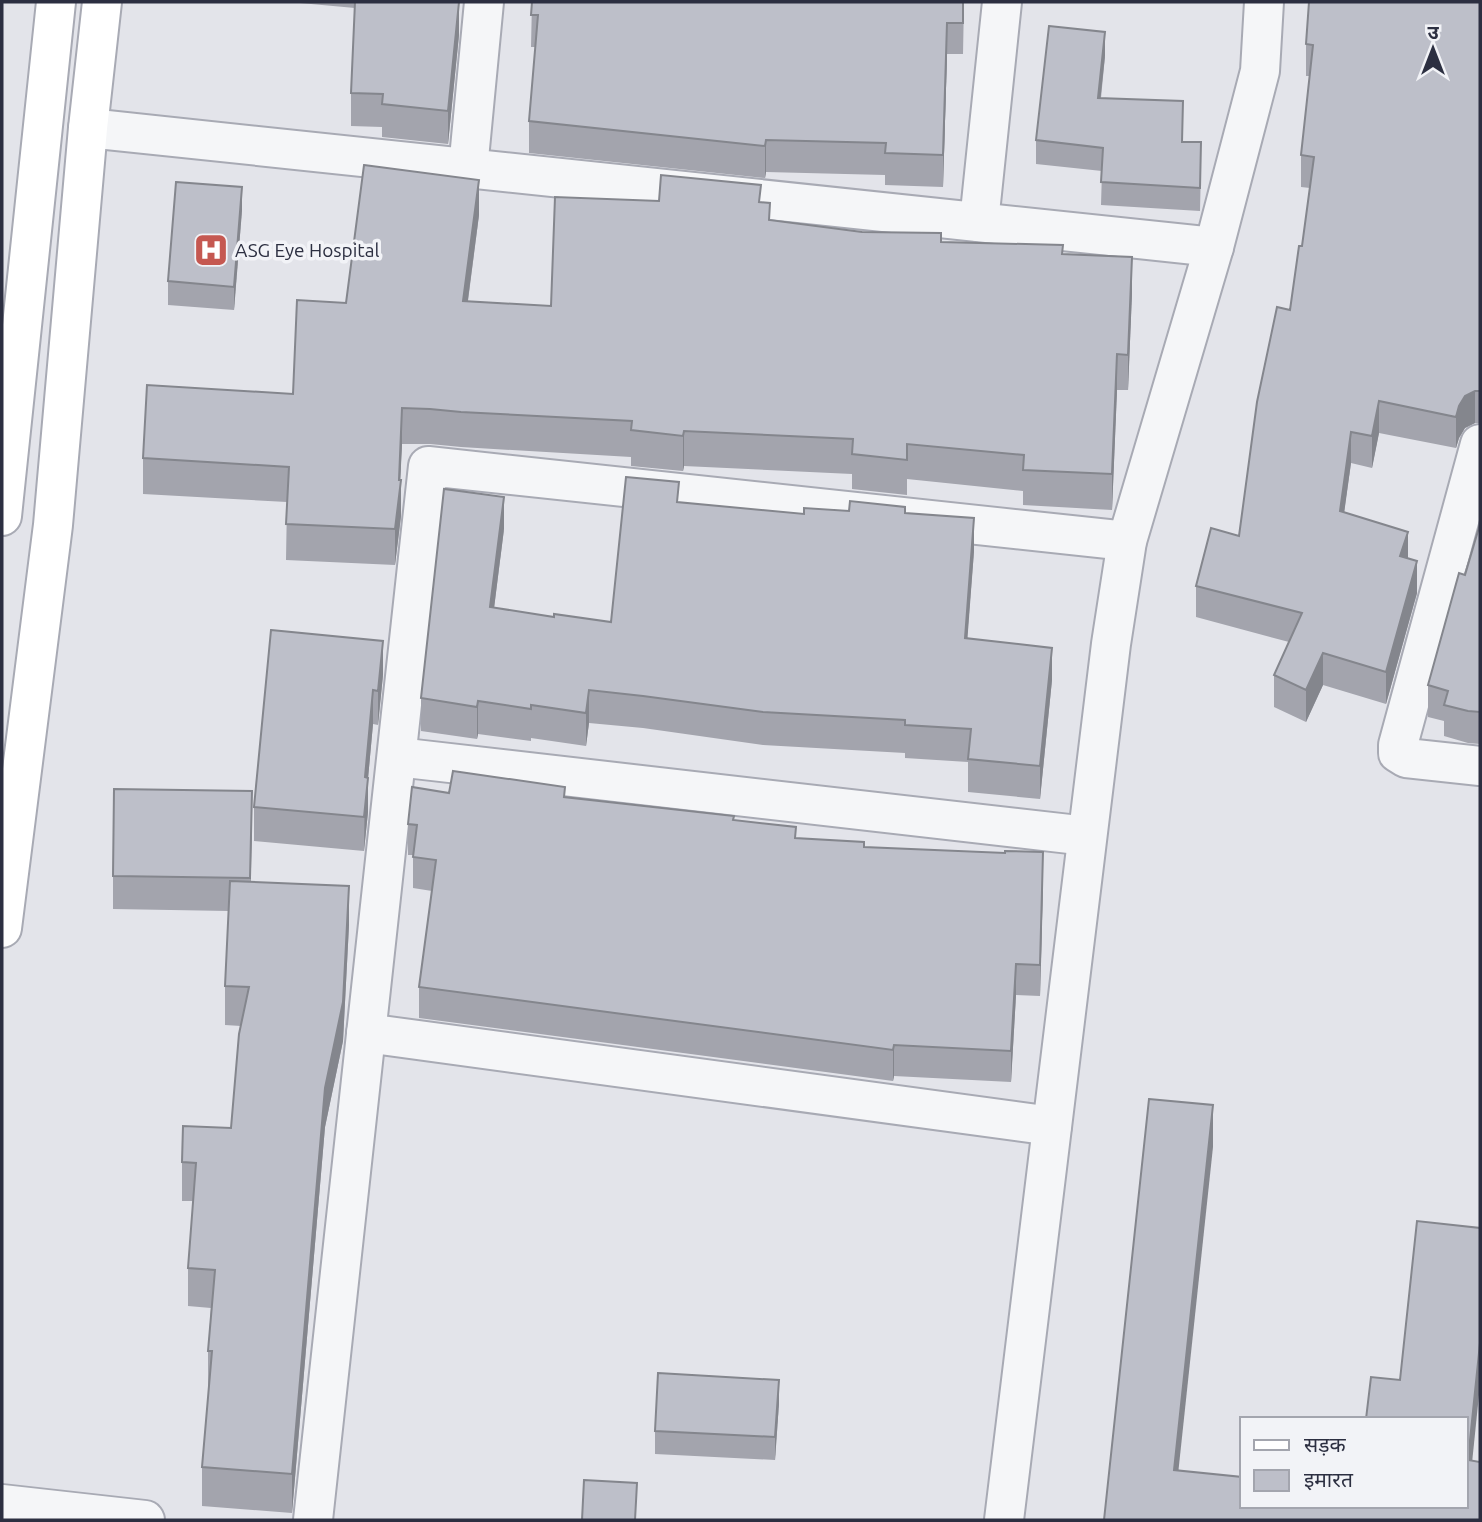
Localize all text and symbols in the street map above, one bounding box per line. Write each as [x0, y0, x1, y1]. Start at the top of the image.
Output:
north arrow [1398, 14, 1468, 84]
text: उ [1427, 21, 1439, 43]
hospital icon: ASG Eye Hospital [192, 231, 230, 269]
place label: ASG Eye Hospital [235, 239, 379, 261]
legend [1240, 1417, 1468, 1508]
text: सड़क [1304, 1432, 1346, 1456]
text: इमारत [1304, 1467, 1354, 1491]

